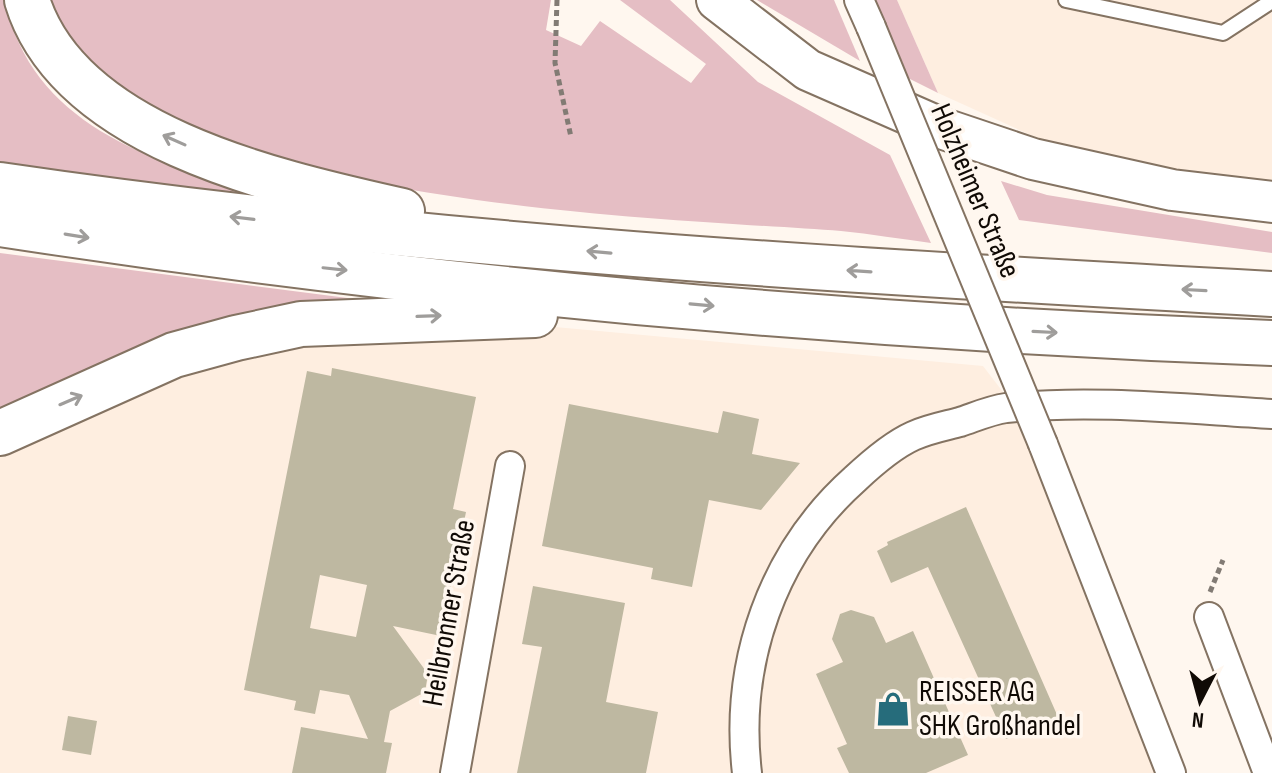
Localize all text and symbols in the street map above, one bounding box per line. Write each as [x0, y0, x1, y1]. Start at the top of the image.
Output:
street label: Holzheimer Straße [922, 99, 1028, 283]
one-way arrow [162, 132, 187, 147]
one-way arrow [230, 210, 255, 225]
one-way arrow [64, 229, 89, 244]
one-way arrow [586, 244, 613, 259]
one-way arrow [321, 261, 348, 276]
one-way arrow [846, 263, 872, 278]
one-way arrow [1181, 282, 1208, 297]
one-way arrow [688, 298, 715, 313]
one-way arrow [415, 309, 442, 324]
one-way arrow [1031, 324, 1058, 339]
one-way arrow [58, 391, 82, 406]
street label: Heilbronner Straße [415, 517, 483, 709]
north arrow [1160, 661, 1240, 741]
place label: REISSER AG SHK Großhandel [919, 674, 1081, 744]
shop icon: REISSER AG SHK Großhandel [874, 690, 912, 728]
text: N [1191, 705, 1205, 733]

